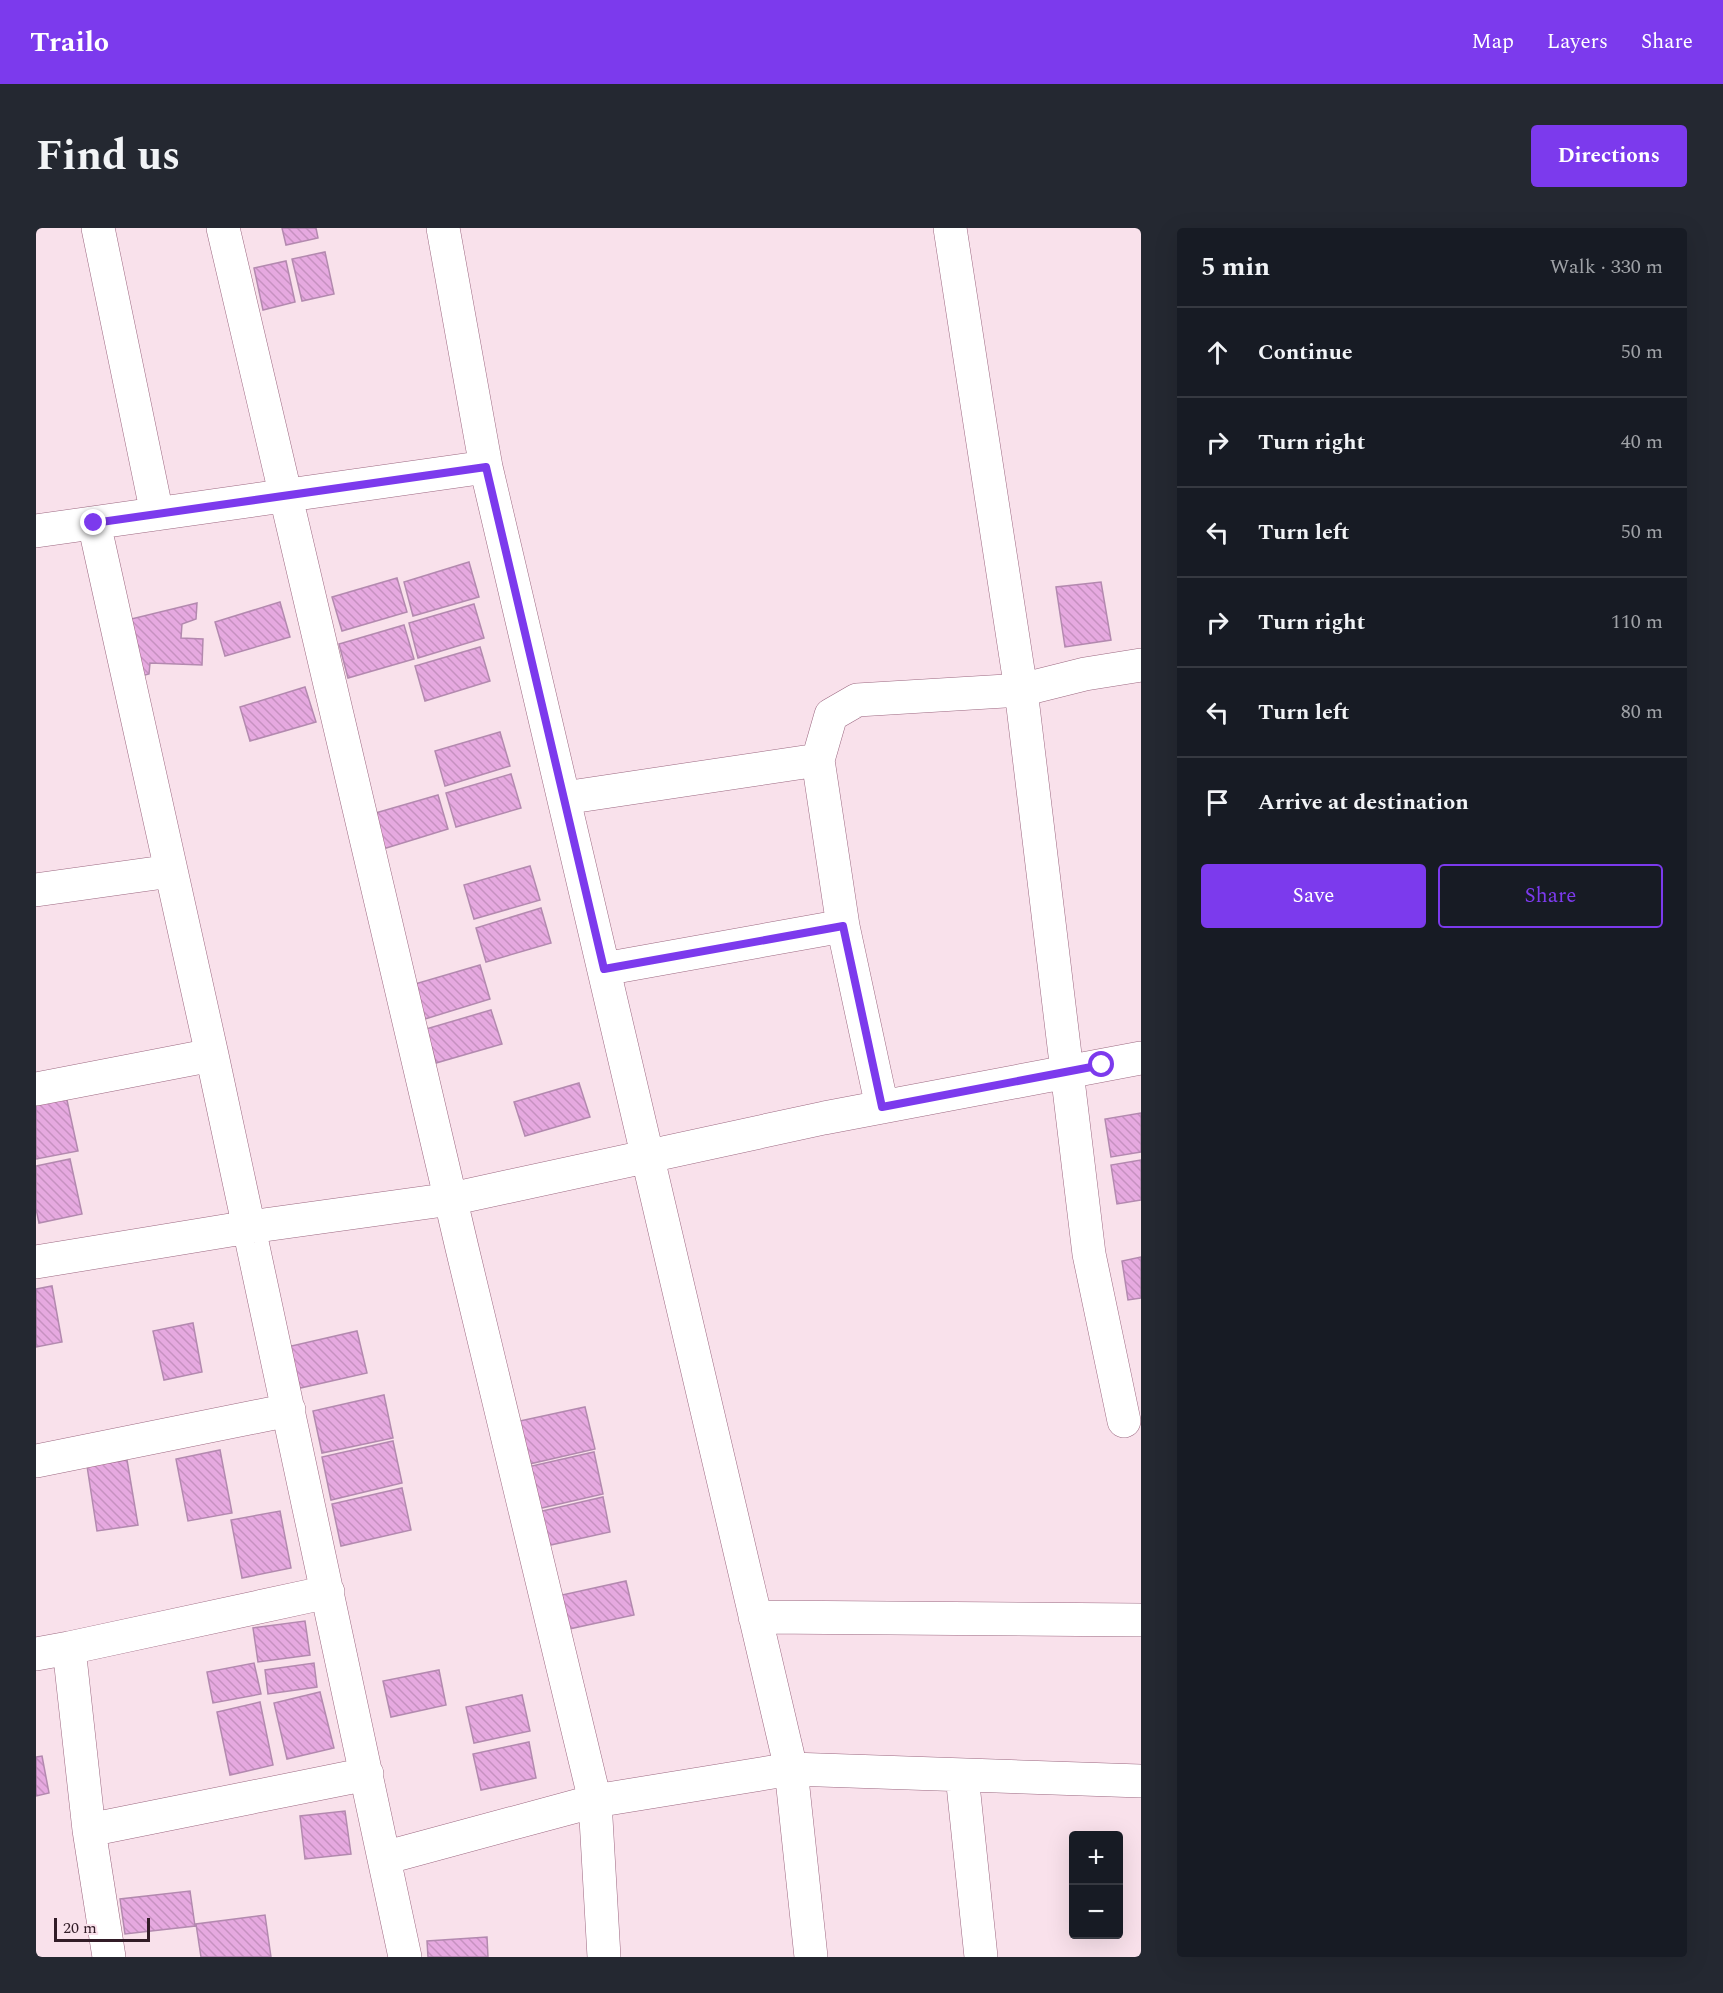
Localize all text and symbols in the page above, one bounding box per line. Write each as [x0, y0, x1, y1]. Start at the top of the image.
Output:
text: Trailo [30, 21, 109, 64]
text: Map [1472, 26, 1514, 58]
text: Layers [1547, 26, 1608, 58]
text: Share [1641, 26, 1693, 58]
text: Find us [36, 125, 180, 188]
button: Directions [1531, 125, 1687, 187]
text: 5 min [1201, 247, 1270, 287]
text: Walk · 330 m [1550, 252, 1663, 282]
icon: ahead [1201, 336, 1234, 369]
text: Continue [1258, 336, 1353, 369]
text: 50 m [1621, 337, 1663, 367]
icon: right [1201, 426, 1234, 459]
text: Turn right [1258, 426, 1365, 459]
text: 40 m [1621, 427, 1663, 457]
route end [80, 509, 106, 535]
icon: left [1201, 516, 1234, 549]
text: Turn left [1258, 516, 1350, 549]
text: 50 m [1621, 517, 1663, 547]
icon: right [1201, 606, 1234, 639]
text: Turn right [1258, 606, 1365, 639]
text: 110 m [1611, 607, 1663, 637]
icon: left [1201, 696, 1234, 729]
text: Turn left [1258, 696, 1350, 729]
text: 80 m [1621, 697, 1663, 727]
icon: arrive [1201, 786, 1234, 819]
text: Arrive at destination [1258, 786, 1469, 819]
button: Save [1201, 864, 1426, 928]
button: Share [1438, 864, 1663, 928]
route start [1088, 1051, 1114, 1077]
map controls [1069, 1831, 1123, 1939]
button: + [1069, 1831, 1123, 1885]
button: − [1069, 1885, 1123, 1939]
scale bar [54, 1915, 150, 1942]
text: 20 m [63, 1916, 97, 1940]

